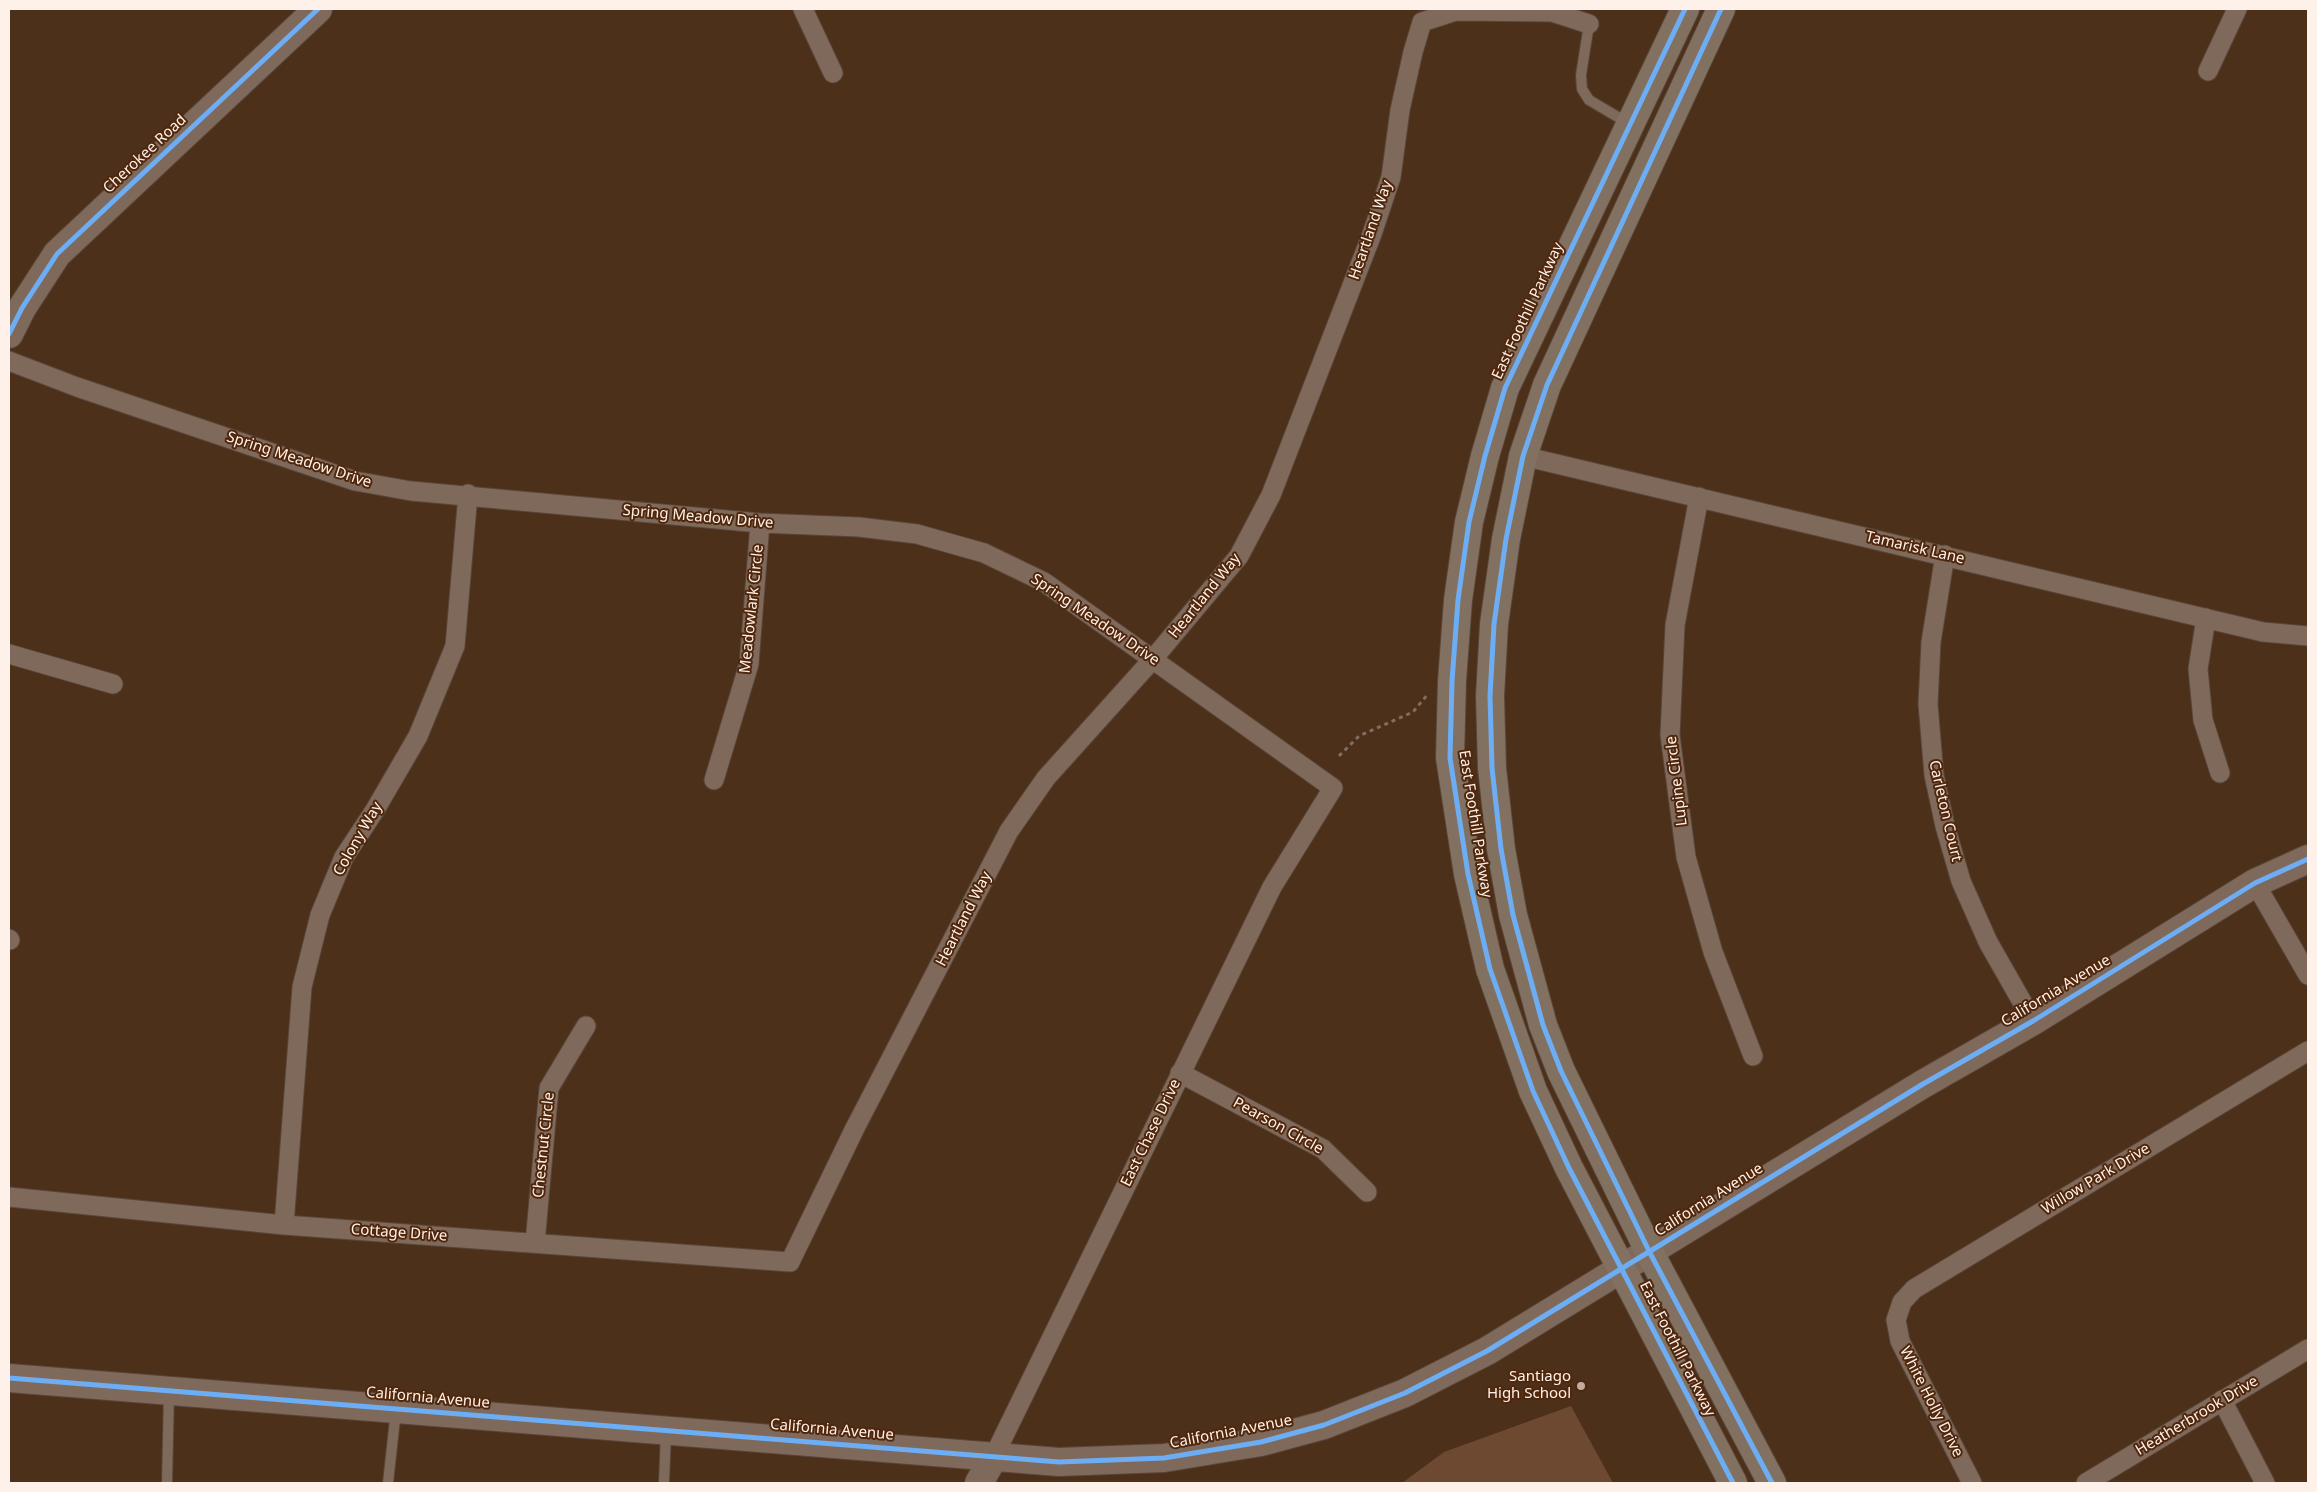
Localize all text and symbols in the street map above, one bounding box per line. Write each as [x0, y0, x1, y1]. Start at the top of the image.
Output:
street label: Cherokee Road [100, 111, 190, 197]
street label: Heartland Way [1346, 178, 1396, 282]
street label: East Foothill Parkway [1488, 240, 1568, 382]
street label: Spring Meadow Drive [224, 428, 374, 492]
street label: Spring Meadow Drive [622, 501, 774, 533]
street label: Tamarisk Lane [1864, 528, 1966, 568]
street label: Meadowlark Circle [736, 544, 768, 674]
street label: Heartland Way [1165, 550, 1245, 642]
street label: Spring Meadow Drive [1027, 570, 1163, 670]
street label: Lupine Circle [1663, 735, 1691, 827]
street label: East Foothill Parkway [1454, 749, 1496, 899]
street label: Carleton Court [1925, 759, 1965, 863]
street label: Colony Way [330, 799, 386, 879]
street label: Heartland Way [932, 869, 996, 969]
street label: California Avenue [1998, 951, 2114, 1031]
street label: East Chase Drive [1117, 1076, 1185, 1190]
street label: Chestnut Circle [529, 1091, 559, 1199]
street label: Pearson Circle [1230, 1094, 1326, 1158]
street label: Willow Park Drive [2039, 1140, 2153, 1218]
street label: California Avenue [1652, 1159, 1766, 1241]
street label: Cottage Drive [350, 1221, 448, 1245]
street label: East Foothill Parkway [1635, 1279, 1719, 1419]
street label: White Holly Drive [1895, 1344, 1967, 1460]
place label: Santiago High School [1487, 1368, 1571, 1403]
street label: Heatherbrook Drive [2133, 1372, 2261, 1460]
marker: Santiago High School [1575, 1380, 1587, 1392]
street label: California Avenue [365, 1384, 491, 1412]
street label: California Avenue [1168, 1411, 1294, 1453]
street label: California Avenue [769, 1416, 895, 1444]

